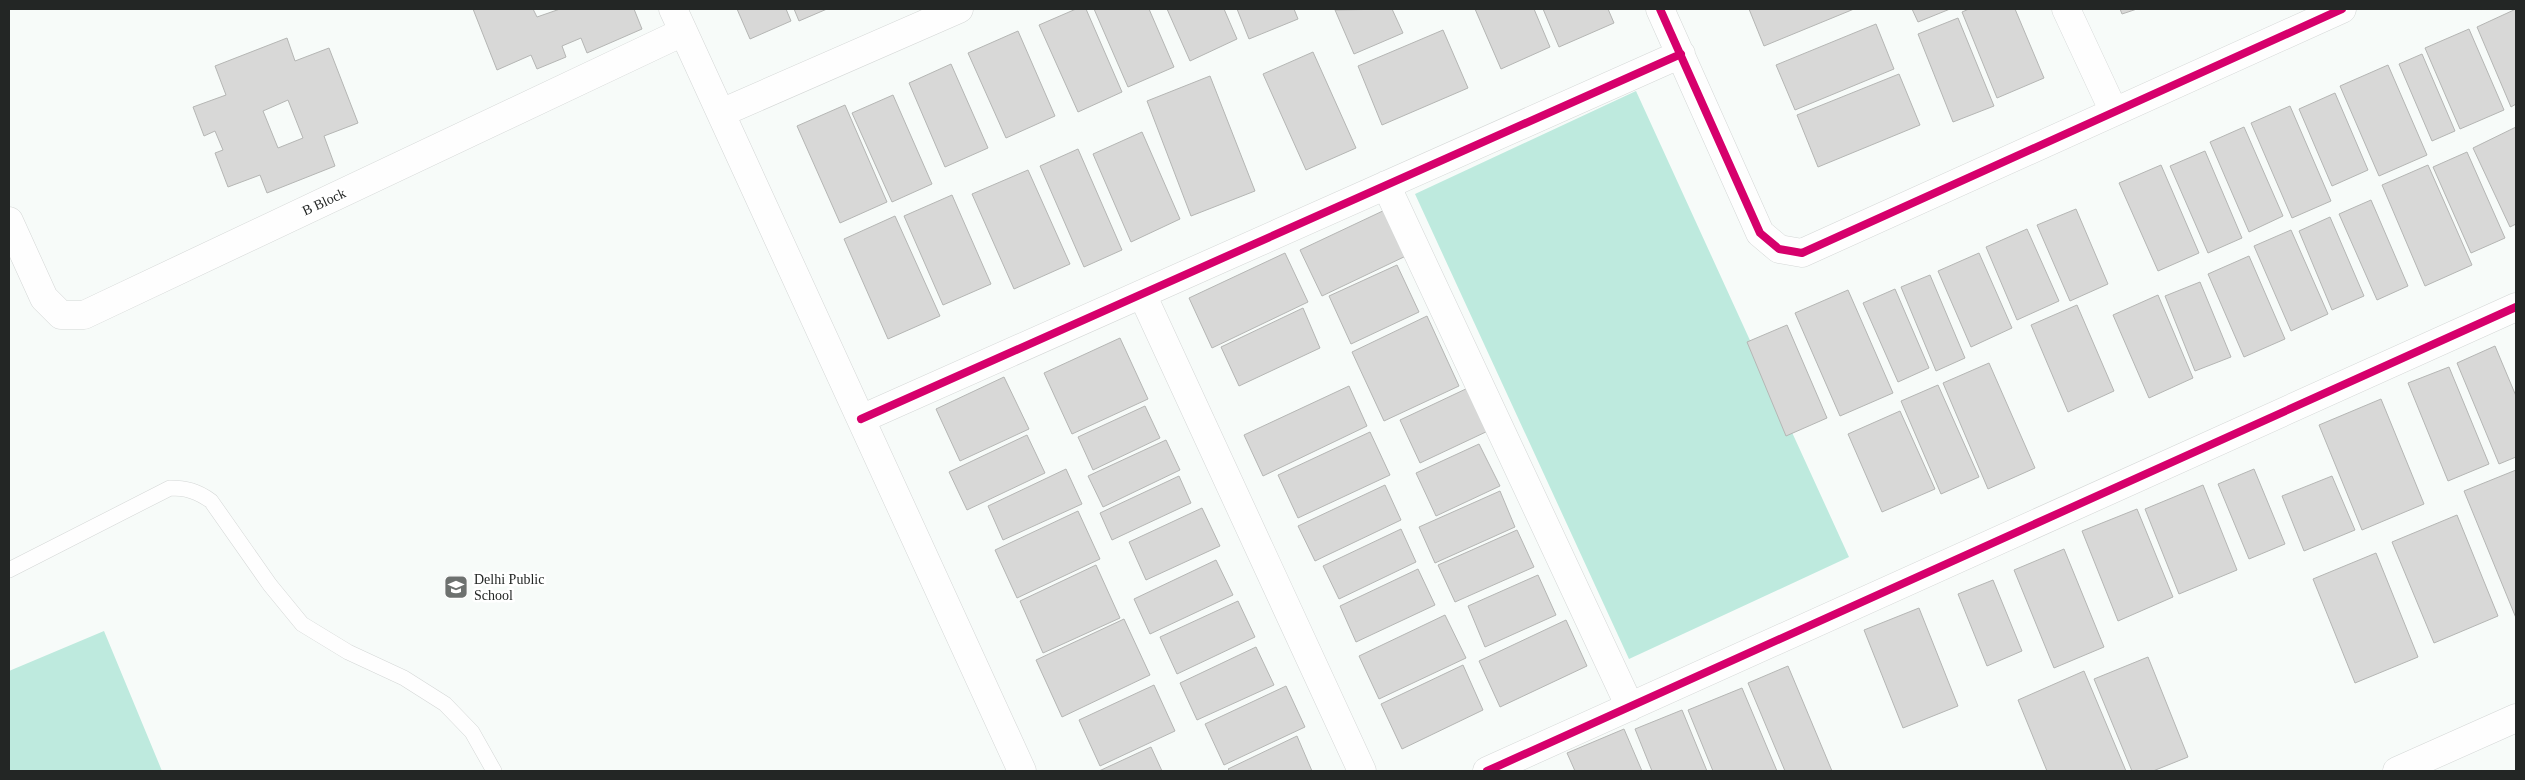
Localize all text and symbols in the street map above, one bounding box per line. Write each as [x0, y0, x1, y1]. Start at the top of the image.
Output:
street label: B Block [300, 185, 348, 219]
place label: Delhi Public School [474, 572, 544, 603]
school or university icon: Delhi Public School [443, 574, 469, 600]

